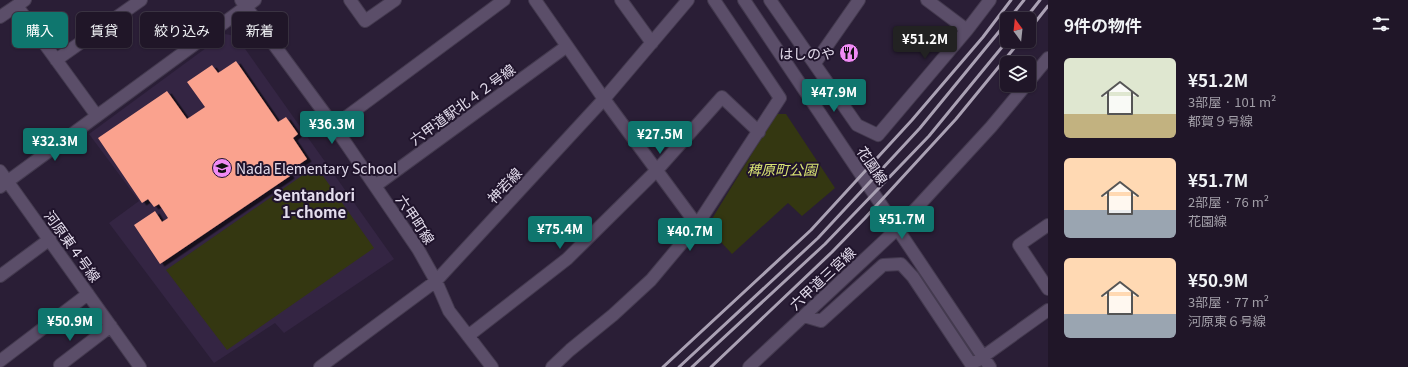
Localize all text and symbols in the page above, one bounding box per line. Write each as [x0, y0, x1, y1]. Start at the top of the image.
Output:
chip: 購入 [12, 12, 68, 48]
chip: 賃貸 [76, 12, 132, 48]
chip: 絞り込み [140, 12, 224, 48]
chip: 新着 [232, 12, 288, 48]
north arrow [1000, 12, 1036, 48]
map controls [1000, 12, 1036, 92]
text: 9件の物件 [1064, 12, 1142, 37]
icon: filters [1370, 13, 1392, 35]
pin: ¥51.2M [892, 26, 958, 60]
text: ¥51.2M [902, 29, 948, 48]
restaurant icon: はしのや [838, 42, 860, 64]
place label: はしのや [779, 43, 835, 63]
button: layers [1000, 56, 1036, 92]
street label: 六甲道駅北４２号線 [405, 59, 519, 149]
text: ¥51.2M [1188, 67, 1248, 92]
icon: home [1096, 74, 1144, 122]
pin: ¥47.9M [801, 79, 867, 113]
text: ¥47.9M [811, 82, 857, 101]
text: 3部屋 · 101 m² [1188, 92, 1276, 111]
pin: ¥36.3M [299, 111, 365, 145]
text: 都賀９号線 [1188, 111, 1253, 130]
text: ¥36.3M [309, 114, 355, 133]
pin: ¥27.5M [627, 121, 693, 155]
text: ¥27.5M [637, 124, 683, 143]
pin: ¥32.3M [22, 128, 88, 162]
text: ¥32.3M [32, 131, 78, 150]
street label: 花園線 [853, 142, 893, 188]
school or university icon: Nada Elementary School [211, 157, 233, 179]
place label: Nada Elementary School [236, 158, 397, 178]
park label: 稗原町公園 [747, 159, 819, 179]
street label: 神若線 [482, 163, 526, 207]
text: ¥51.7M [1188, 167, 1248, 192]
icon: home [1096, 174, 1144, 222]
district label: Sentandori 1-chome [273, 184, 355, 222]
street label: 六甲町線 [392, 190, 440, 248]
text: 2部屋 · 76 m² [1188, 192, 1269, 211]
street label: 河原東４号線 [40, 206, 106, 286]
pin: ¥51.7M [869, 206, 935, 240]
text: ¥51.7M [879, 209, 925, 228]
text: 花園線 [1188, 211, 1227, 230]
pin: ¥75.4M [527, 216, 593, 250]
pin: ¥40.7M [657, 218, 723, 252]
text: ¥75.4M [537, 219, 583, 238]
text: ¥40.7M [667, 221, 713, 240]
street label: 六甲道三宮線 [784, 242, 860, 314]
text: ¥50.9M [1188, 267, 1248, 292]
icon: home [1096, 274, 1144, 322]
text: 3部屋 · 77 m² [1188, 292, 1269, 311]
pin: ¥50.9M [37, 308, 103, 342]
text: ¥50.9M [47, 311, 93, 330]
text: 河原東６号線 [1188, 311, 1266, 330]

